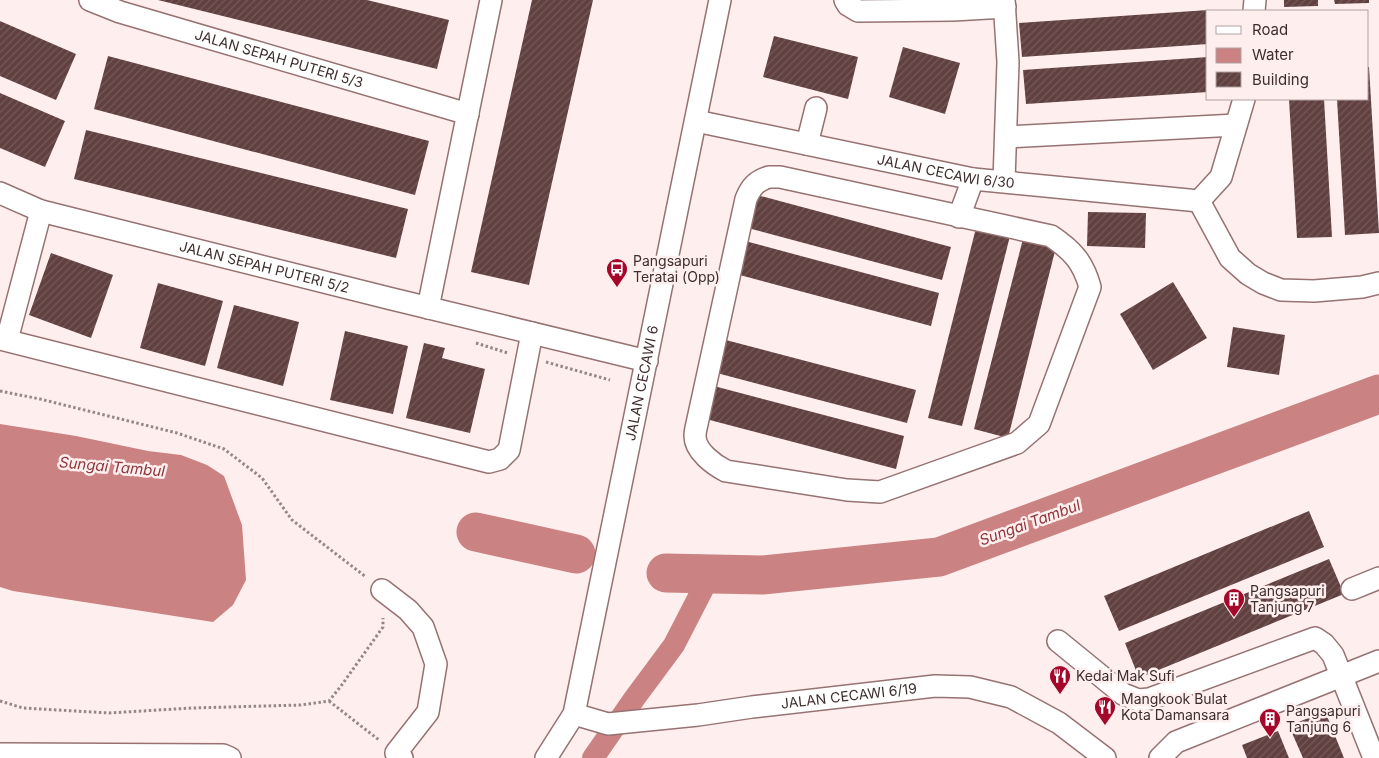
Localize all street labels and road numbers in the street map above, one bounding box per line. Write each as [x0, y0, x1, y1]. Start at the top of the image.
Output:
street label: JALAN SEPAH PUTERI 5/3 [193, 25, 365, 91]
street label: JALAN CECAWI 6/30 [876, 150, 1016, 191]
street label: JALAN SEPAH PUTERI 5/2 [178, 237, 351, 296]
street label: JALAN CECAWI 6 [621, 324, 661, 442]
street label: JALAN CECAWI 6/19 [780, 679, 918, 712]

